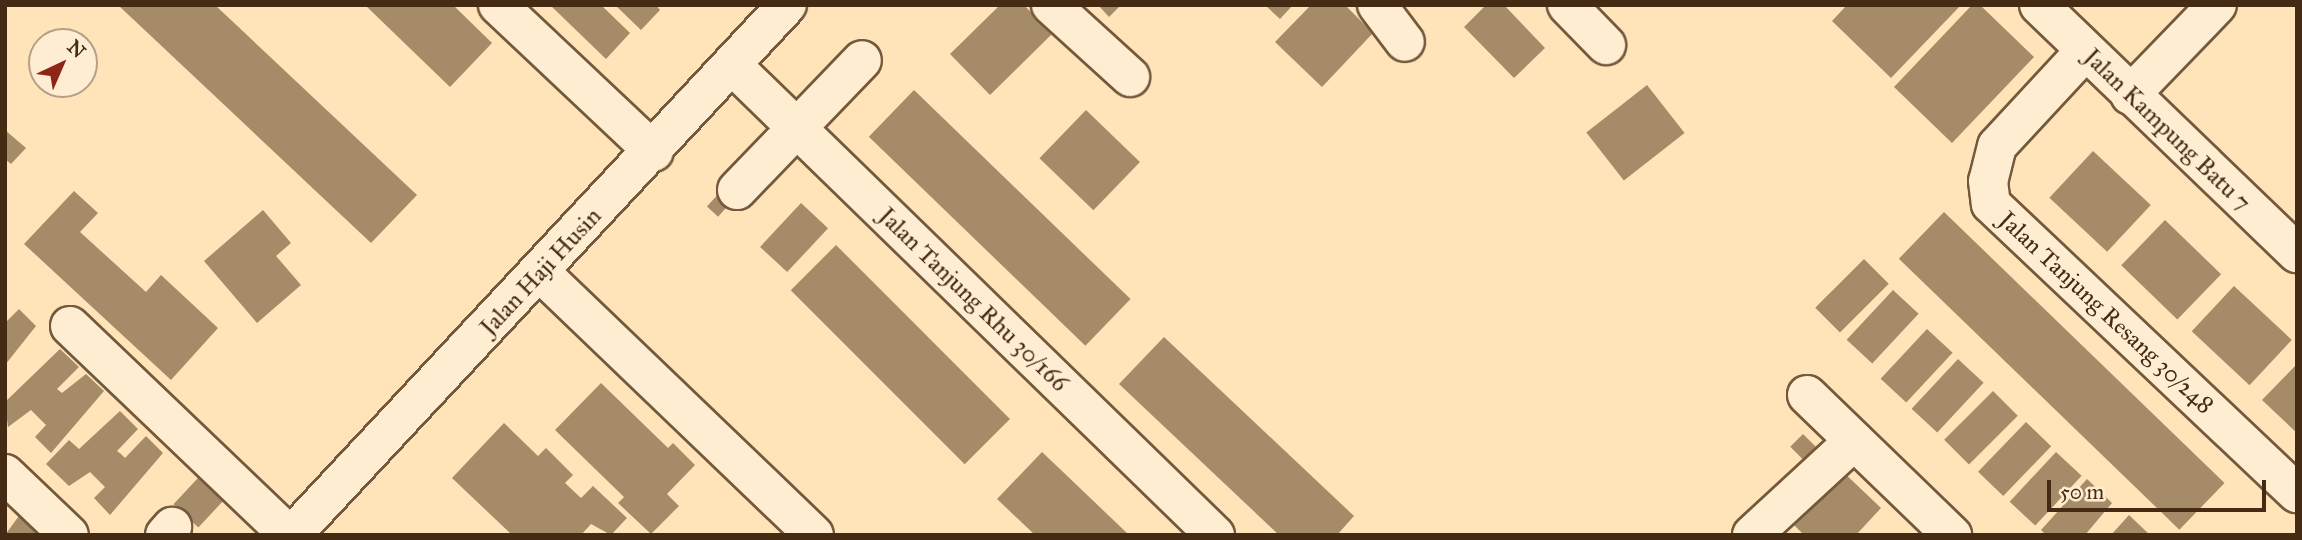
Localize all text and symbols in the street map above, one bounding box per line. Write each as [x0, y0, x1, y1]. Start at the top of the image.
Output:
north arrow [28, 28, 98, 98]
text: N [63, 35, 90, 63]
street label: Jalan Kampung Batu 7 [2078, 43, 2256, 217]
street label: Jalan Haji Husin [474, 202, 608, 342]
street label: Jalan Tanjung Rhu 30/166 [872, 202, 1074, 398]
street label: Jalan Tanjung Resang 30/248 [1993, 206, 2219, 420]
scale bar [2050, 466, 2269, 510]
text: 50 m [2060, 479, 2104, 505]

